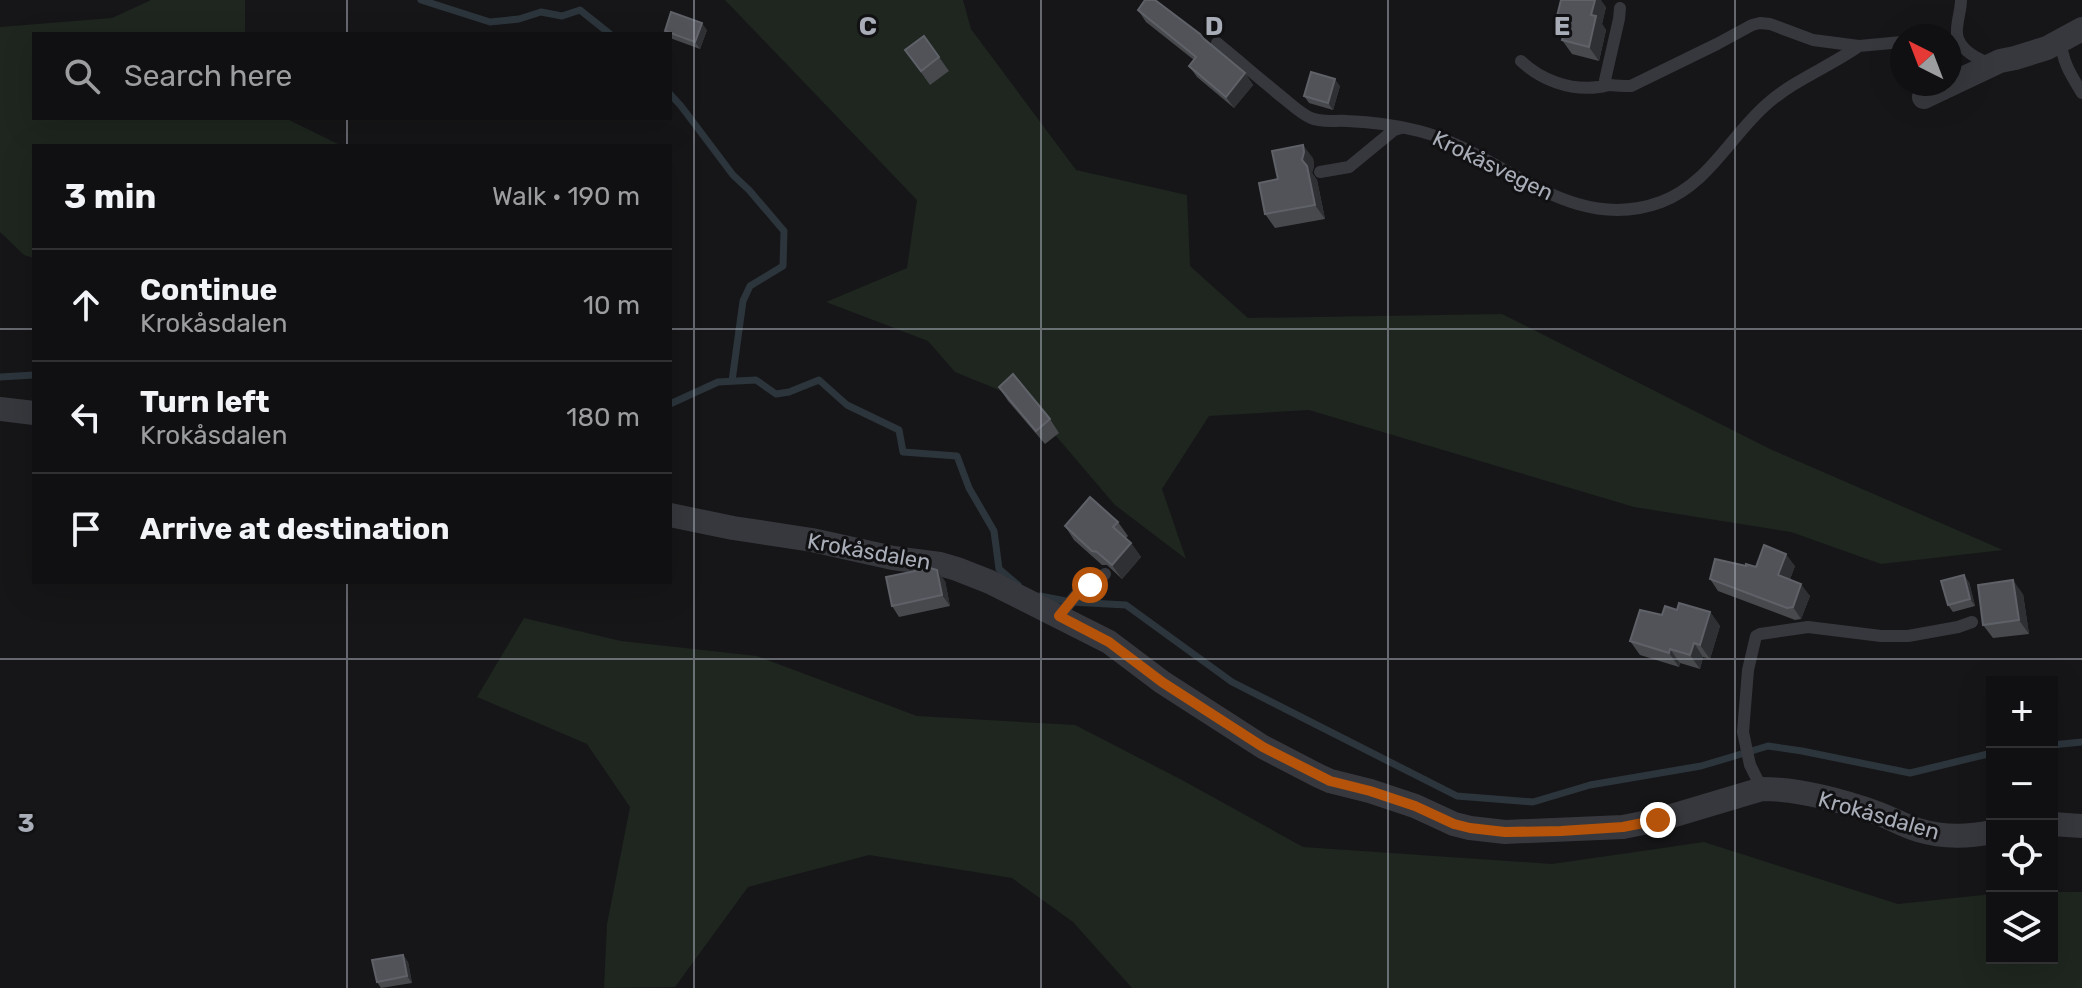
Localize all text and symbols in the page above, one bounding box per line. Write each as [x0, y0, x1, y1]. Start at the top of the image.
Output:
text: C [859, 11, 877, 42]
text: D [1205, 11, 1223, 42]
text: E [1554, 11, 1570, 42]
north arrow [1890, 24, 1962, 96]
search box [32, 32, 672, 120]
icon: search [60, 54, 104, 98]
text: Search here [124, 58, 292, 94]
street label: Krokåsvegen [1428, 125, 1558, 206]
text: 3 min [64, 176, 156, 217]
text: Walk · 190 m [492, 181, 640, 212]
text: Continue [140, 272, 277, 308]
icon: ahead [64, 283, 108, 327]
text: 10 m [583, 290, 640, 321]
text: Krokåsdalen [140, 308, 287, 339]
text: Turn left [140, 384, 270, 420]
icon: left [64, 395, 108, 439]
text: 180 m [566, 402, 640, 433]
text: Krokåsdalen [140, 420, 287, 451]
icon: arrive [64, 507, 108, 551]
text: Arrive at destination [140, 511, 450, 547]
street label: Krokåsdalen [805, 527, 933, 576]
route start [1072, 567, 1108, 603]
map controls [1986, 676, 2058, 964]
button: + [1986, 676, 2058, 748]
button: − [1986, 748, 2058, 820]
street label: Krokåsdalen [1815, 785, 1943, 846]
route end [1640, 802, 1676, 838]
text: 3 [17, 808, 35, 839]
button: locate [1986, 820, 2058, 892]
button: layers [1986, 892, 2058, 964]

